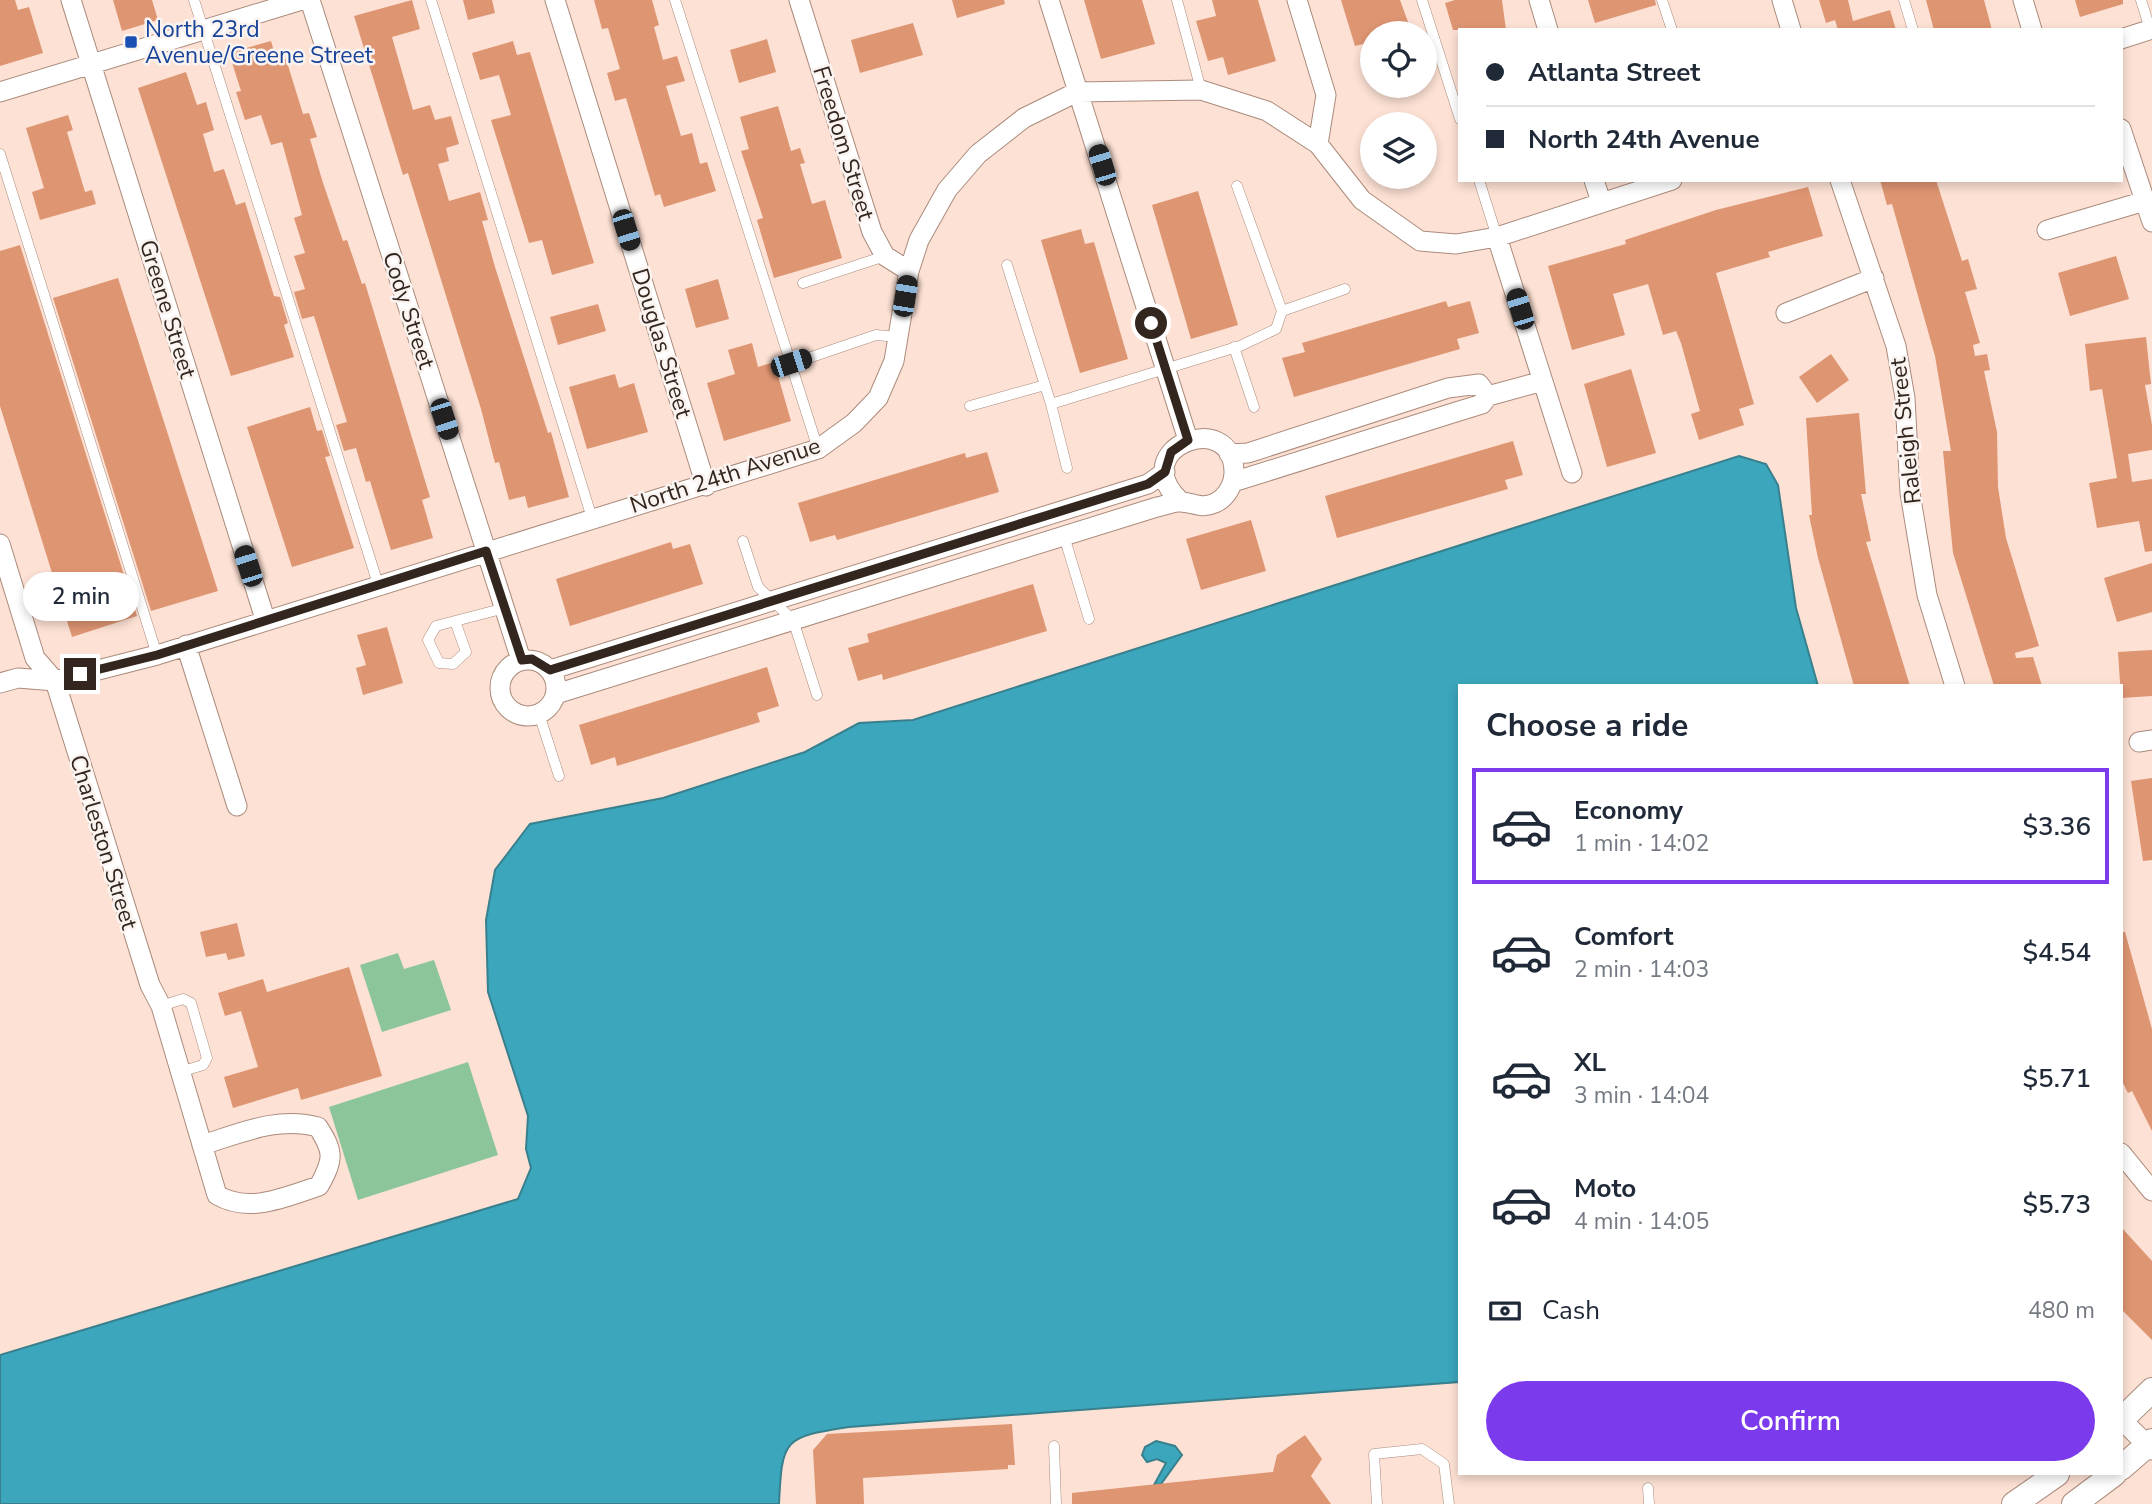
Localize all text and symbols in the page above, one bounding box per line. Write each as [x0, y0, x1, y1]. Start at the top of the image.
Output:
place label: North 23rd Avenue/Greene Street [145, 14, 374, 71]
map controls [1360, 21, 1437, 189]
button: locate [1360, 21, 1437, 98]
marker: North 23rd Avenue/Greene Street [123, 34, 139, 50]
text: Atlanta Street [1528, 55, 1700, 90]
street label: Freedom Street [805, 62, 882, 225]
button: layers [1360, 112, 1437, 189]
text: North 24th Avenue [1528, 122, 1759, 157]
car [1086, 142, 1119, 188]
car [610, 207, 643, 253]
street label: Greene Street [132, 236, 204, 383]
street label: Cody Street [375, 248, 442, 374]
street label: Douglas Street [624, 265, 699, 423]
car [892, 274, 919, 318]
car [1504, 286, 1537, 332]
route start [1135, 307, 1167, 339]
car [768, 347, 815, 379]
street label: Raleigh Street [1882, 355, 1929, 506]
car [428, 396, 461, 442]
street label: North 24th Avenue [626, 430, 824, 521]
car [232, 543, 265, 589]
callout: 2 min [22, 572, 138, 622]
text: 2 min [52, 581, 110, 612]
route end [64, 658, 96, 690]
text: Choose a ride [1486, 704, 1688, 747]
street label: Charleston Street [62, 751, 145, 934]
text: Economy [1574, 793, 1683, 828]
icon: car [1490, 795, 1553, 858]
text: $3.36 [2022, 809, 2091, 844]
text: 1 min · 14:02 [1574, 828, 1709, 859]
text: Comfort [1574, 919, 1674, 954]
icon: car [1490, 921, 1553, 984]
text: $4.54 [2022, 935, 2091, 970]
text: 2 min · 14:03 [1574, 954, 1709, 985]
text: XL [1574, 1045, 1606, 1080]
icon: car [1490, 1047, 1553, 1110]
text: $5.71 [2022, 1061, 2091, 1096]
text: 3 min · 14:04 [1574, 1080, 1709, 1111]
text: Moto [1574, 1171, 1636, 1206]
icon: car [1490, 1173, 1553, 1236]
text: $5.73 [2022, 1187, 2091, 1222]
text: 4 min · 14:05 [1574, 1206, 1709, 1237]
icon: cash [1486, 1292, 1524, 1330]
text: Cash [1542, 1293, 1600, 1328]
text: 480 m [2028, 1295, 2095, 1326]
button: Confirm [1486, 1381, 2095, 1461]

